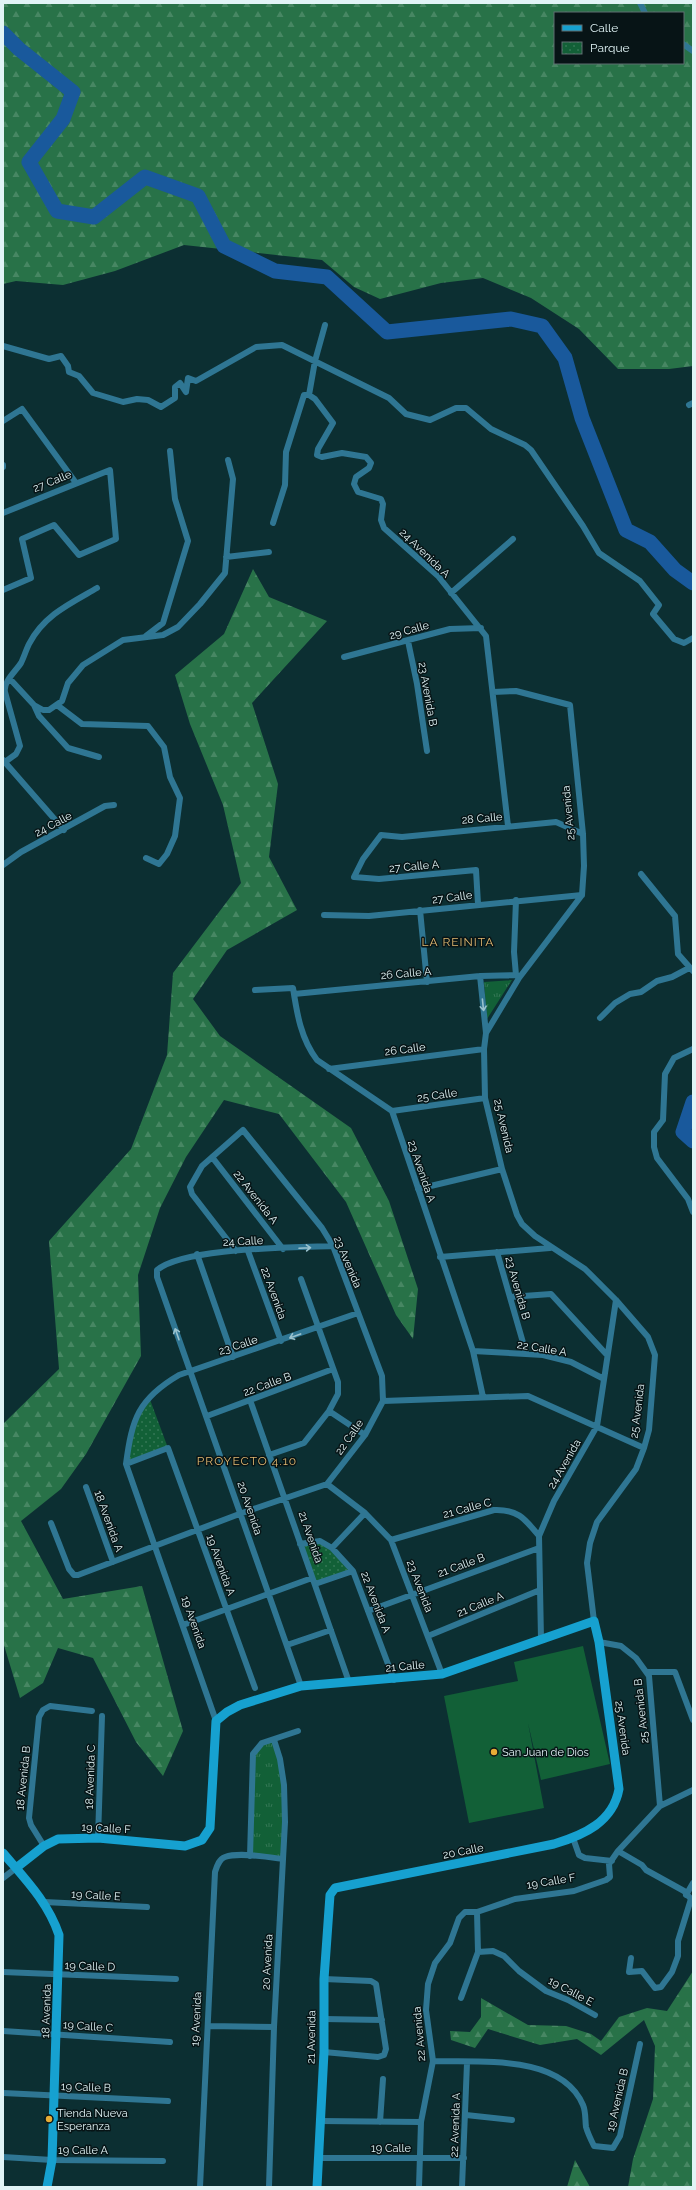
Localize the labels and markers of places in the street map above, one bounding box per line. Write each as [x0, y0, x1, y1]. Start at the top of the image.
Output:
place label: San Juan de Dios [502, 1746, 589, 1759]
marker: San Juan de Dios [489, 1747, 499, 1757]
place label: Tienda Nueva Esperanza [57, 2107, 128, 2133]
marker: Tienda Nueva Esperanza [44, 2114, 54, 2124]

